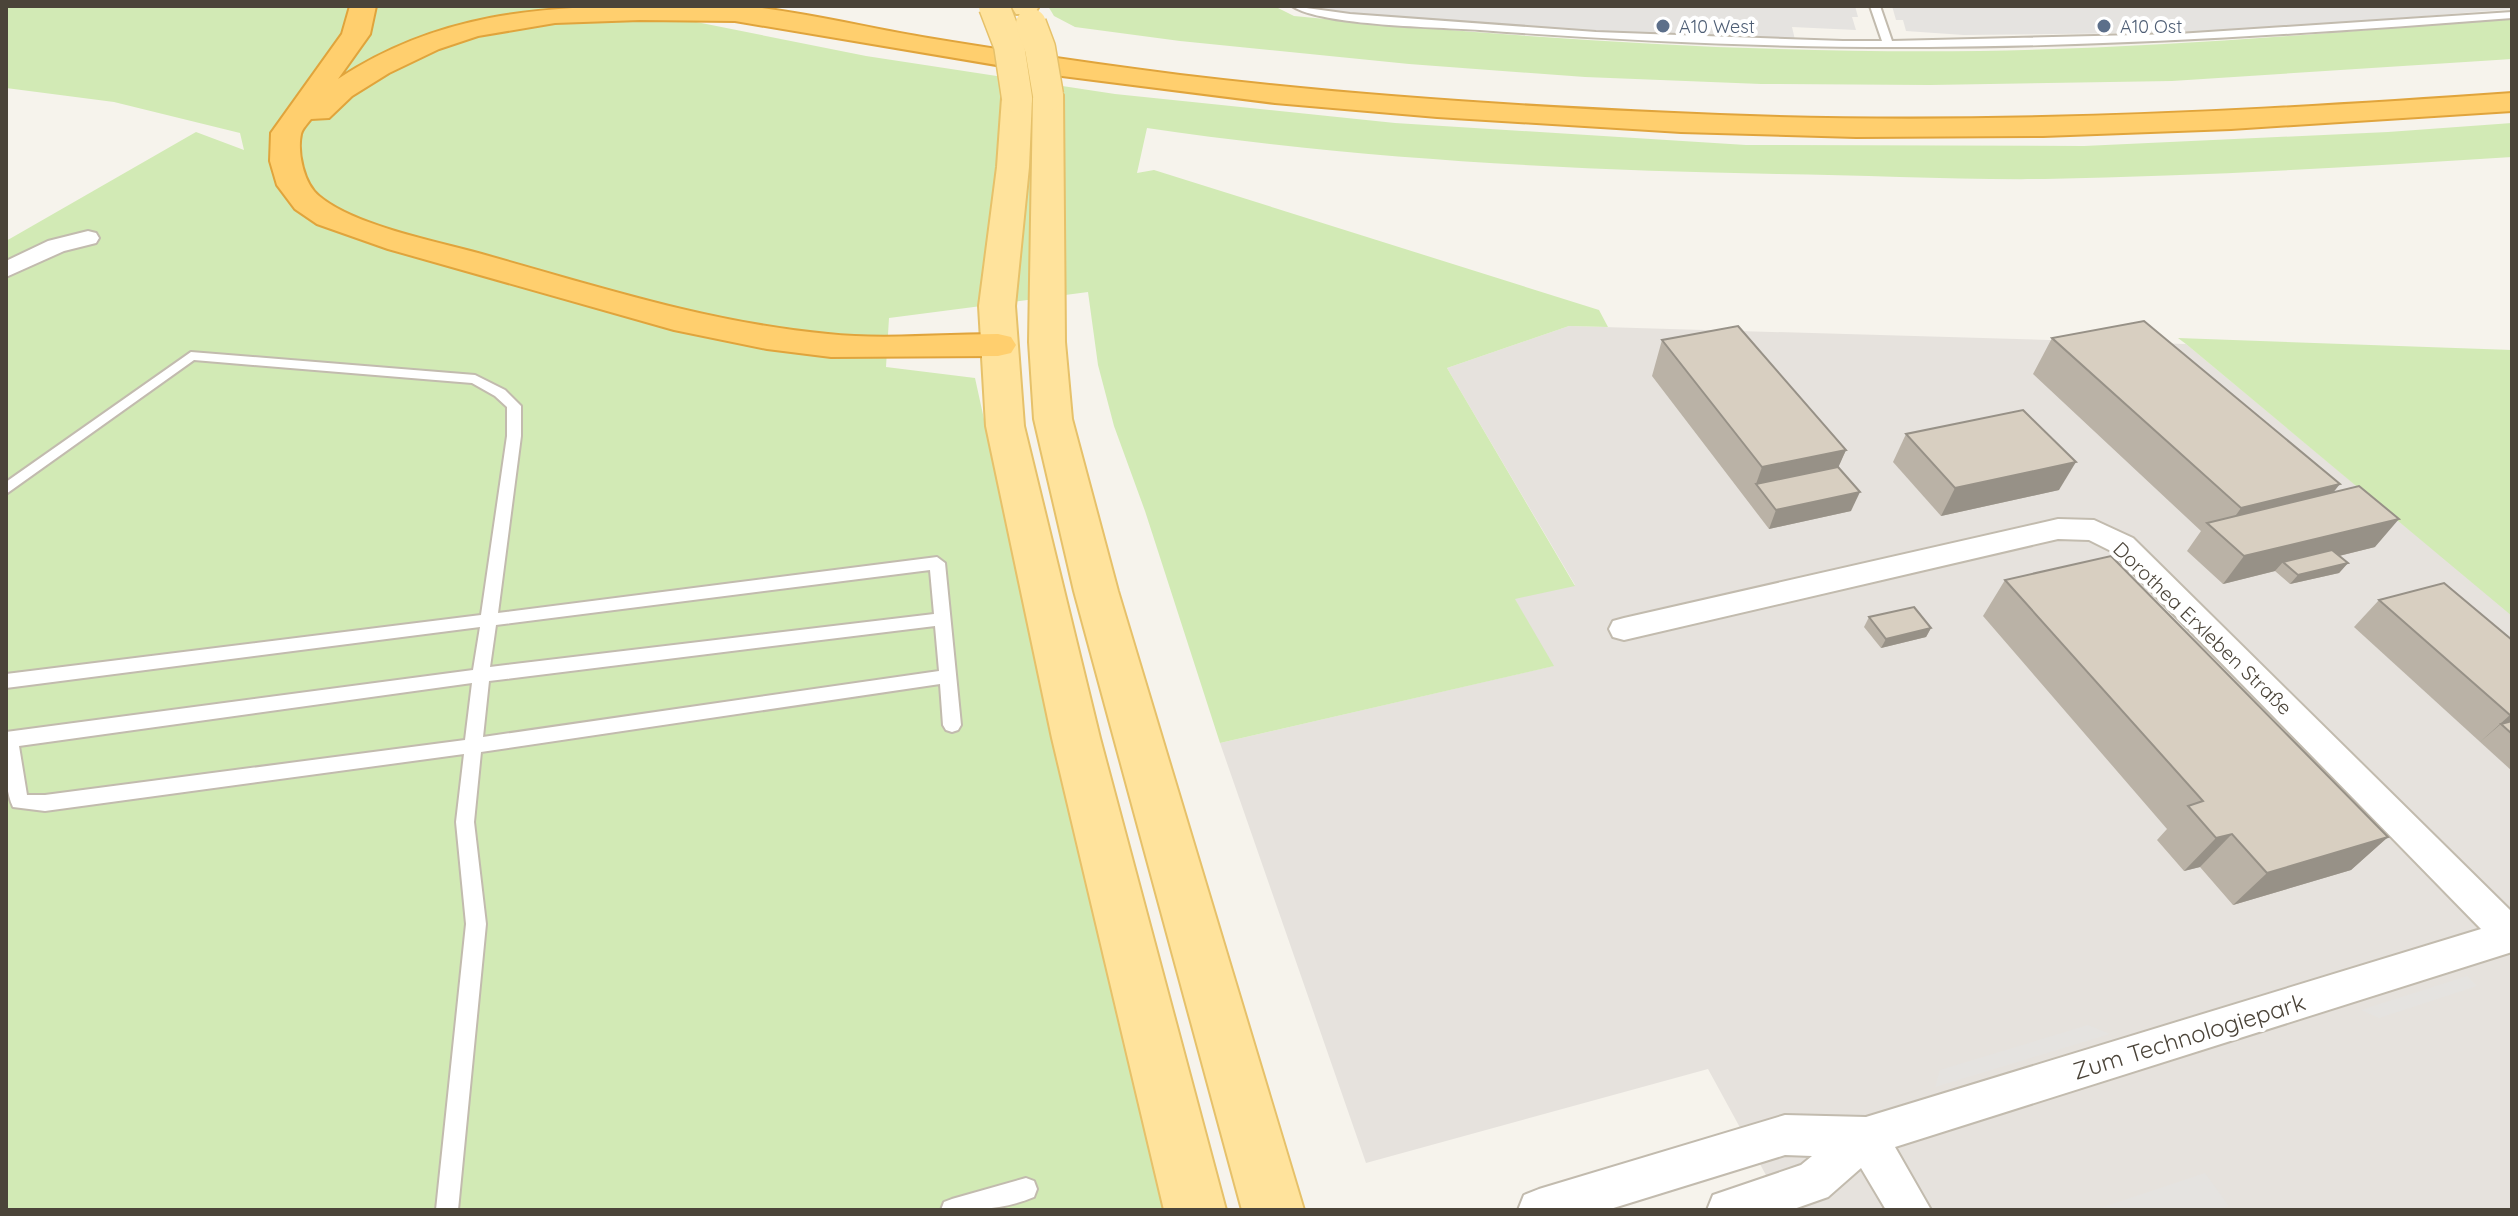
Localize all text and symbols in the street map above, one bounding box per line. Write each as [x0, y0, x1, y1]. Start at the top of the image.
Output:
place label: A10 West [1679, 15, 1755, 38]
place label: A10 Ost [2120, 15, 2182, 38]
marker: A10 West [1654, 17, 1672, 35]
marker: A10 Ost [2095, 17, 2113, 35]
street label: Dorothea Erxleben Straße [2108, 536, 2298, 720]
street label: Zum Technologiepark [2069, 986, 2309, 1086]

